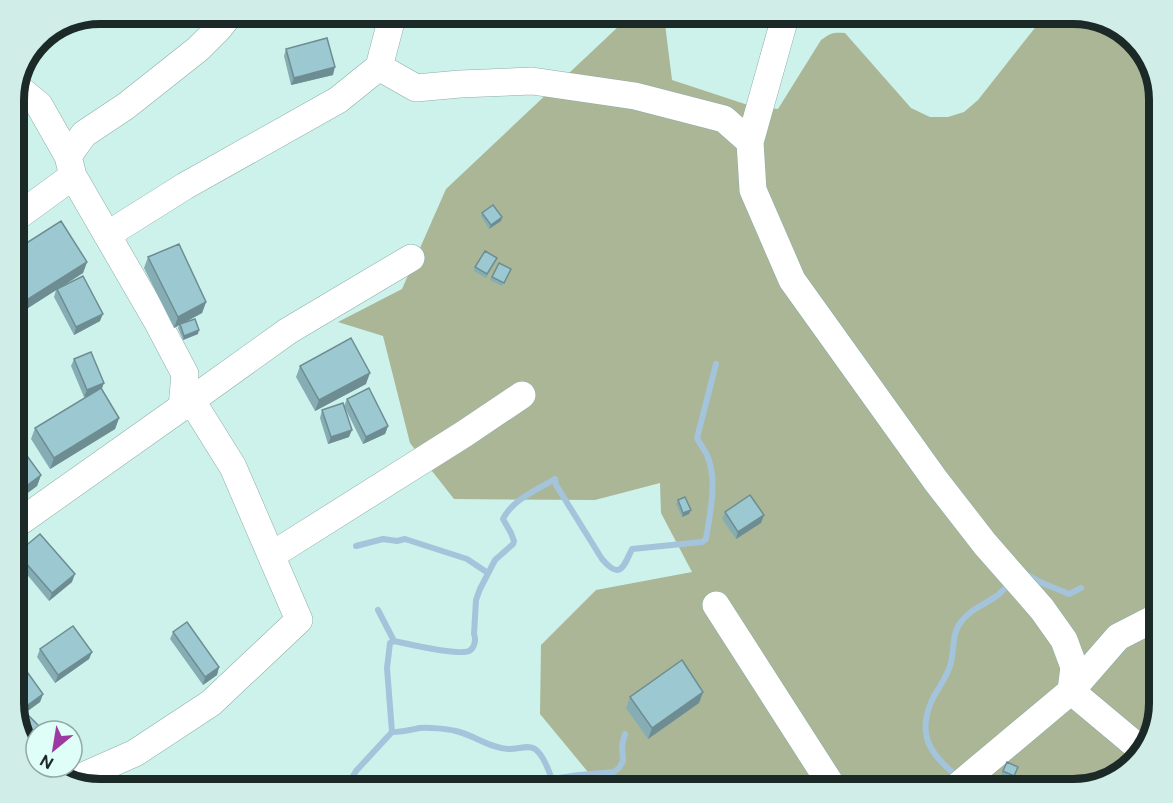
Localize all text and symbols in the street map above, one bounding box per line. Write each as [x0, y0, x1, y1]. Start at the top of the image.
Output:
north arrow [24, 719, 84, 779]
text: N [37, 750, 57, 773]

